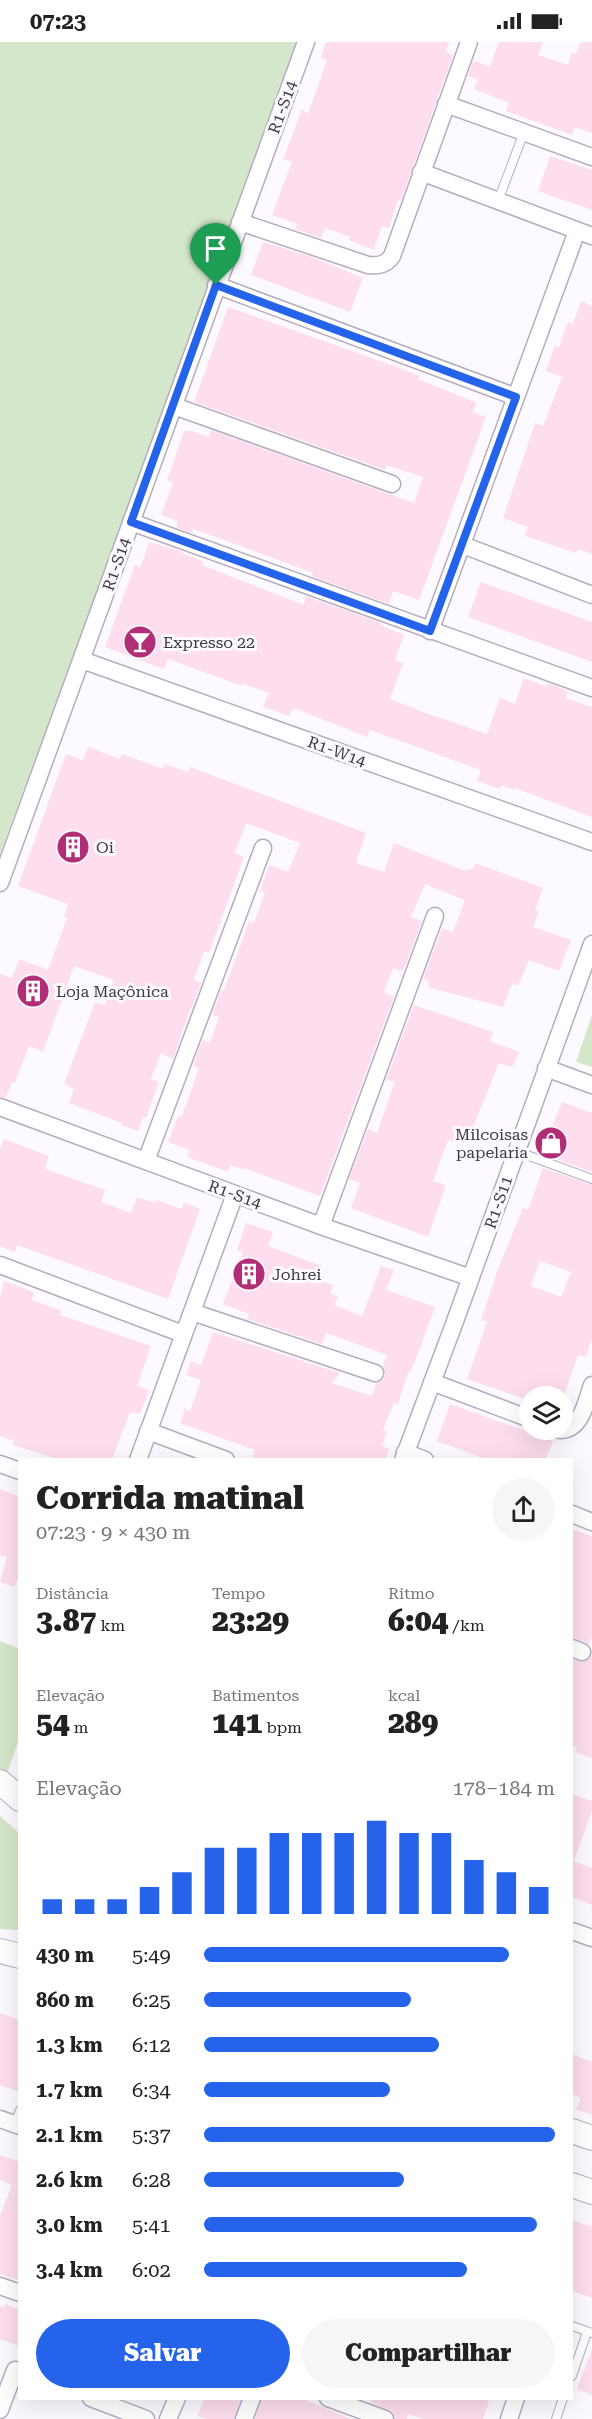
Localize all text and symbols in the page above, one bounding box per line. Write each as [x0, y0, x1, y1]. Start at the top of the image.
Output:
text: 07:23 [30, 9, 86, 34]
street label: R1-S14 [264, 78, 301, 136]
pin [190, 223, 241, 285]
icon: arrive [199, 232, 232, 265]
street label: R1-S14 [99, 535, 134, 593]
bar icon: Expresso 22 [122, 624, 158, 660]
place label: Expresso 22 [163, 633, 255, 652]
street label: R1-W14 [305, 732, 369, 771]
building icon: Oi [55, 829, 91, 865]
place label: Oi [96, 838, 114, 857]
building icon: Loja Maçônica [15, 973, 51, 1009]
place label: Loja Maçônica [56, 982, 169, 1001]
place label: Milcoisas papelaria [455, 1125, 528, 1162]
shop icon: Milcoisas papelaria [533, 1125, 569, 1161]
street label: R1-S11 [481, 1173, 516, 1231]
street label: R1-S14 [206, 1176, 264, 1213]
building icon: Johrei [231, 1256, 267, 1292]
place label: Johrei [272, 1265, 321, 1284]
map controls [519, 1386, 573, 1440]
button: layers [519, 1386, 573, 1440]
text: Corrida matinal [36, 1478, 304, 1517]
button: share [492, 1478, 555, 1541]
text: 07:23 · 9 × 430 m [36, 1520, 191, 1544]
text: Distância [36, 1584, 109, 1603]
text: Tempo [212, 1584, 265, 1603]
text: Ritmo [388, 1584, 435, 1603]
text: 3.87 [36, 1603, 96, 1638]
text: 23:29 [212, 1603, 289, 1638]
text: 6:04 [388, 1603, 448, 1638]
text: km [96, 1616, 125, 1635]
text: /km [448, 1616, 485, 1635]
text: Elevação [36, 1686, 105, 1705]
text: Batimentos [212, 1686, 299, 1705]
text: kcal [388, 1686, 420, 1705]
text: 54 [36, 1705, 70, 1740]
text: 141 [212, 1705, 262, 1740]
text: 289 [388, 1705, 438, 1740]
text: m [70, 1718, 88, 1737]
text: bpm [262, 1718, 302, 1737]
text: Elevação [36, 1776, 122, 1800]
text: 178–184 m [452, 1776, 555, 1800]
text: 430 m [36, 1943, 94, 1967]
text: 5:49 [132, 1943, 171, 1967]
text: 860 m [36, 1988, 94, 2012]
text: 6:25 [132, 1988, 171, 2012]
text: 1.3 km [36, 2033, 103, 2057]
text: 6:12 [132, 2033, 171, 2057]
text: 1.7 km [36, 2078, 103, 2102]
text: 6:34 [132, 2078, 171, 2102]
text: 2.1 km [36, 2123, 103, 2147]
text: 5:37 [132, 2123, 171, 2147]
text: 2.6 km [36, 2168, 103, 2192]
text: 6:28 [132, 2168, 171, 2192]
text: 3.0 km [36, 2213, 103, 2237]
text: 5:41 [132, 2213, 171, 2237]
text: 3.4 km [36, 2258, 103, 2282]
text: 6:02 [132, 2258, 171, 2282]
button: Salvar [36, 2319, 290, 2388]
button: Compartilhar [302, 2319, 555, 2388]

